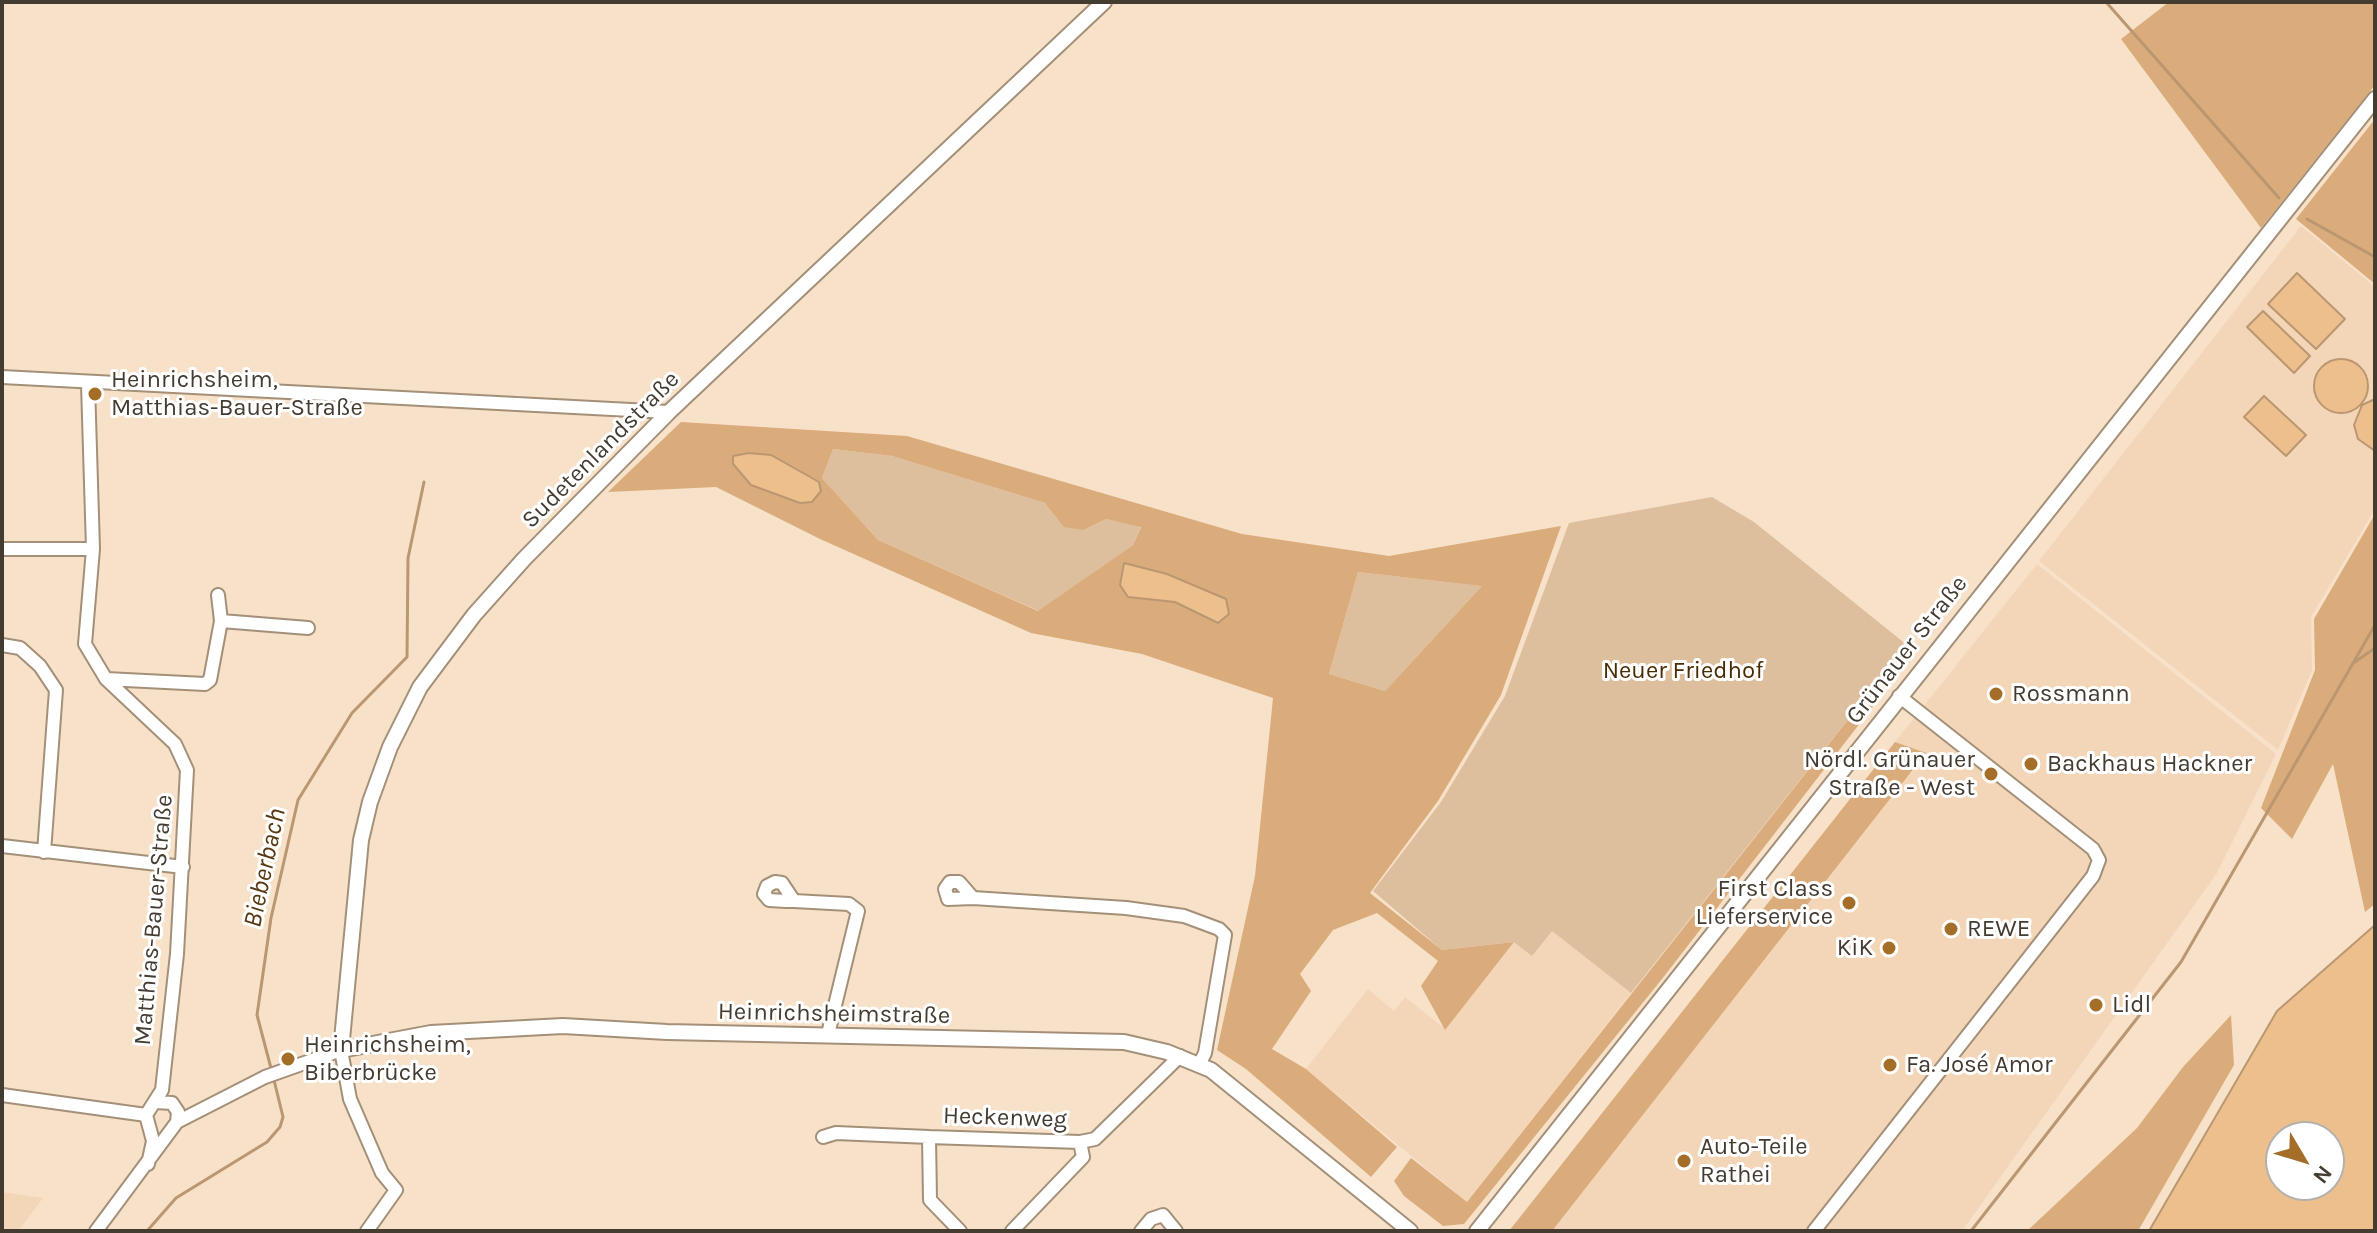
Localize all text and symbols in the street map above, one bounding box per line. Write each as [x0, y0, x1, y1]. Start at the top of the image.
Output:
street label: Sudetenlandstraße [516, 365, 686, 535]
place label: Heinrichsheim, Matthias-Bauer-Straße [111, 366, 363, 422]
marker: Heinrichsheim, Matthias-Bauer-Straße [86, 385, 104, 403]
street label: Grünauer Straße [1840, 570, 1974, 730]
park label: Neuer Friedhof [1603, 657, 1763, 685]
place label: Rossmann [2012, 680, 2130, 708]
marker: Rossmann [1987, 685, 2005, 703]
place label: Nördl. Grünauer Straße - West [1804, 746, 1975, 802]
place label: Backhaus Hackner [2047, 750, 2252, 778]
marker: Backhaus Hackner [2022, 755, 2040, 773]
marker: Nördl. Grünauer Straße - West [1982, 765, 2000, 783]
street label: Matthias-Bauer-Straße [129, 793, 179, 1047]
water label: Bieberbach [237, 805, 293, 931]
place label: First Class Lieferservice [1696, 875, 1833, 931]
marker: First Class Lieferservice [1840, 894, 1858, 912]
place label: REWE [1967, 915, 2030, 943]
marker: REWE [1942, 920, 1960, 938]
place label: KiK [1837, 934, 1873, 962]
marker: KiK [1880, 939, 1898, 957]
place label: Lidl [2112, 991, 2151, 1019]
marker: Lidl [2087, 996, 2105, 1014]
street label: Heinrichsheimstraße [718, 998, 950, 1030]
place label: Heinrichsheim, Biberbrücke [304, 1031, 471, 1087]
marker: Heinrichsheim, Biberbrücke [279, 1050, 297, 1068]
place label: Fa. José Amor [1906, 1051, 2053, 1079]
marker: Fa. José Amor [1881, 1056, 1899, 1074]
street label: Heckenweg [942, 1101, 1068, 1135]
north arrow [2265, 1121, 2345, 1201]
place label: Auto-Teile Rathei [1700, 1133, 1808, 1189]
marker: Auto-Teile Rathei [1675, 1152, 1693, 1170]
text: N [2307, 1160, 2337, 1189]

